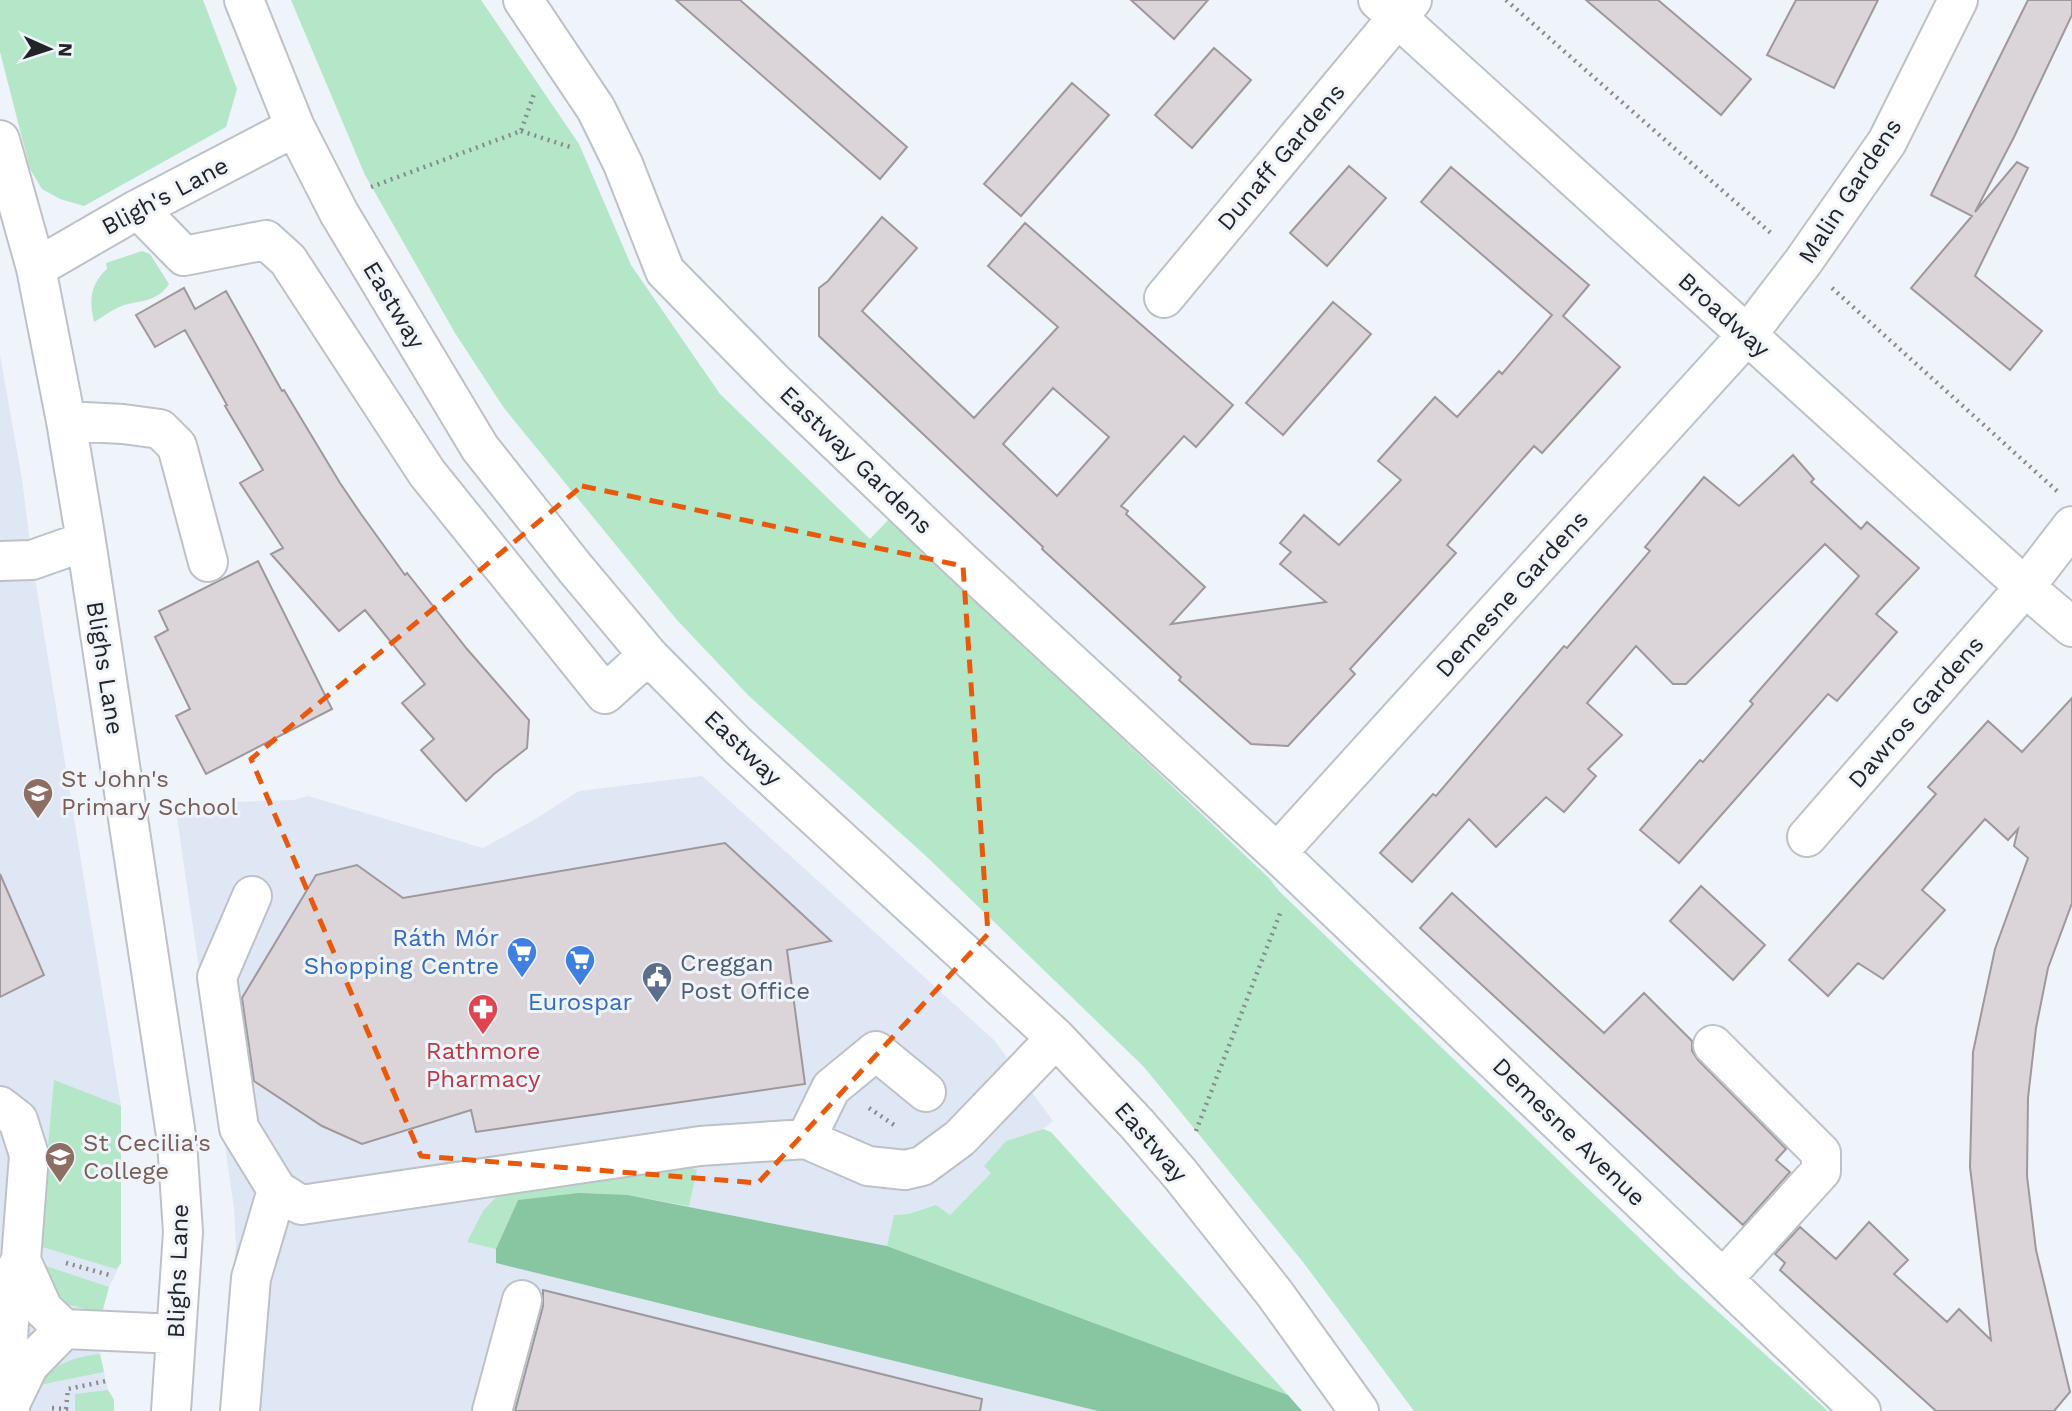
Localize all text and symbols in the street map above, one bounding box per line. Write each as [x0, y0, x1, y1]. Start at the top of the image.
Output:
north arrow [14, 14, 84, 84]
text: N [54, 42, 77, 58]
street label: Dunaff Gardens [1211, 78, 1351, 236]
street label: Malin Gardens [1793, 113, 1907, 269]
street label: Bligh's Lane [97, 151, 233, 241]
street label: Eastway [357, 256, 431, 354]
street label: Broadway [1673, 267, 1776, 364]
street label: Eastway Gardens [774, 380, 938, 540]
street label: Demesne Gardens [1430, 505, 1594, 683]
street label: Blighs Lane [81, 599, 129, 737]
street label: Dawros Gardens [1842, 630, 1990, 794]
street label: Eastway [699, 704, 788, 792]
place label: St John's Primary School [61, 765, 239, 821]
school or university icon: St John's Primary School [21, 776, 55, 820]
place label: Ráth Mór Shopping Centre [304, 924, 499, 980]
supermarket icon: Ráth Mór Shopping Centre [505, 935, 539, 979]
supermarket icon: Eurospar [563, 943, 597, 987]
place label: Creggan Post Office [680, 949, 810, 1005]
public building icon: Creggan Post Office [640, 960, 674, 1004]
place label: Eurospar [528, 988, 633, 1016]
pharmacy icon: Rathmore Pharmacy [466, 992, 500, 1036]
place label: Rathmore Pharmacy [426, 1037, 541, 1093]
street label: Demesne Avenue [1487, 1052, 1651, 1212]
street label: Eastway [1109, 1096, 1194, 1188]
place label: St Cecilia's College [83, 1129, 211, 1185]
school or university icon: St Cecilia's College [43, 1140, 77, 1184]
street label: Blighs Lane [162, 1203, 194, 1339]

